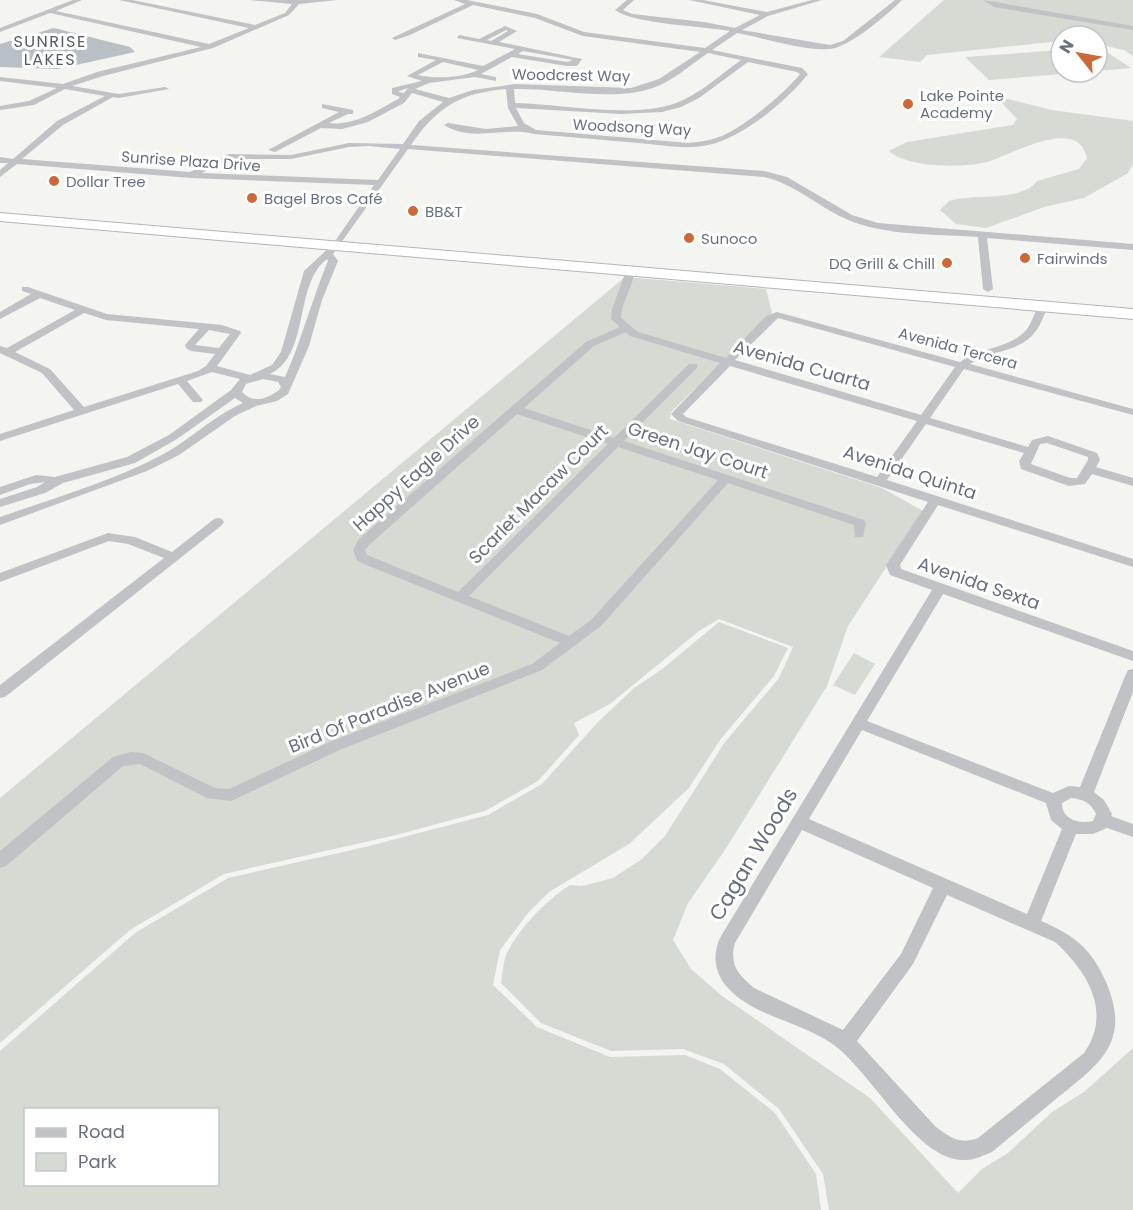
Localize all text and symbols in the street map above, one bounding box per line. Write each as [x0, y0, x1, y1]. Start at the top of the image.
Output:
north arrow [1049, 24, 1109, 84]
district label: SUNRISE LAKES [13, 30, 87, 71]
text: N [1054, 35, 1080, 58]
street label: Woodcrest Way [512, 63, 631, 87]
place label: Lake Pointe Academy [920, 85, 1004, 123]
marker: Lake Pointe Academy [901, 97, 915, 111]
street label: Woodsong Way [572, 113, 692, 141]
street label: Sunrise Plaza Drive [121, 146, 261, 176]
place label: Dollar Tree [66, 171, 146, 192]
marker: Dollar Tree [47, 174, 61, 188]
place label: Bagel Bros Café [264, 188, 383, 209]
marker: Bagel Bros Café [245, 191, 259, 205]
place label: BB&T [425, 201, 463, 222]
marker: BB&T [406, 204, 420, 218]
place label: Sunoco [701, 228, 757, 249]
marker: Sunoco [682, 231, 696, 245]
place label: Fairwinds [1037, 248, 1108, 269]
marker: Fairwinds [1018, 251, 1032, 265]
place label: DQ Grill & Chill [829, 253, 935, 274]
marker: DQ Grill & Chill [940, 256, 954, 270]
street label: Avenida Tercera [896, 322, 1020, 374]
street label: Avenida Cuarta [731, 333, 873, 397]
street label: Happy Eagle Drive [347, 409, 485, 537]
street label: Green Jay Court [625, 416, 771, 484]
street label: Scarlet Macaw Court [463, 419, 613, 569]
street label: Avenida Quinta [840, 439, 980, 505]
street label: Avenida Sexta [915, 550, 1043, 616]
street label: Bird Of Paradise Avenue [285, 655, 493, 759]
street label: Cagan Woods [702, 782, 804, 926]
legend [24, 1108, 219, 1186]
text: Road [78, 1119, 125, 1144]
text: Park [78, 1149, 117, 1174]

